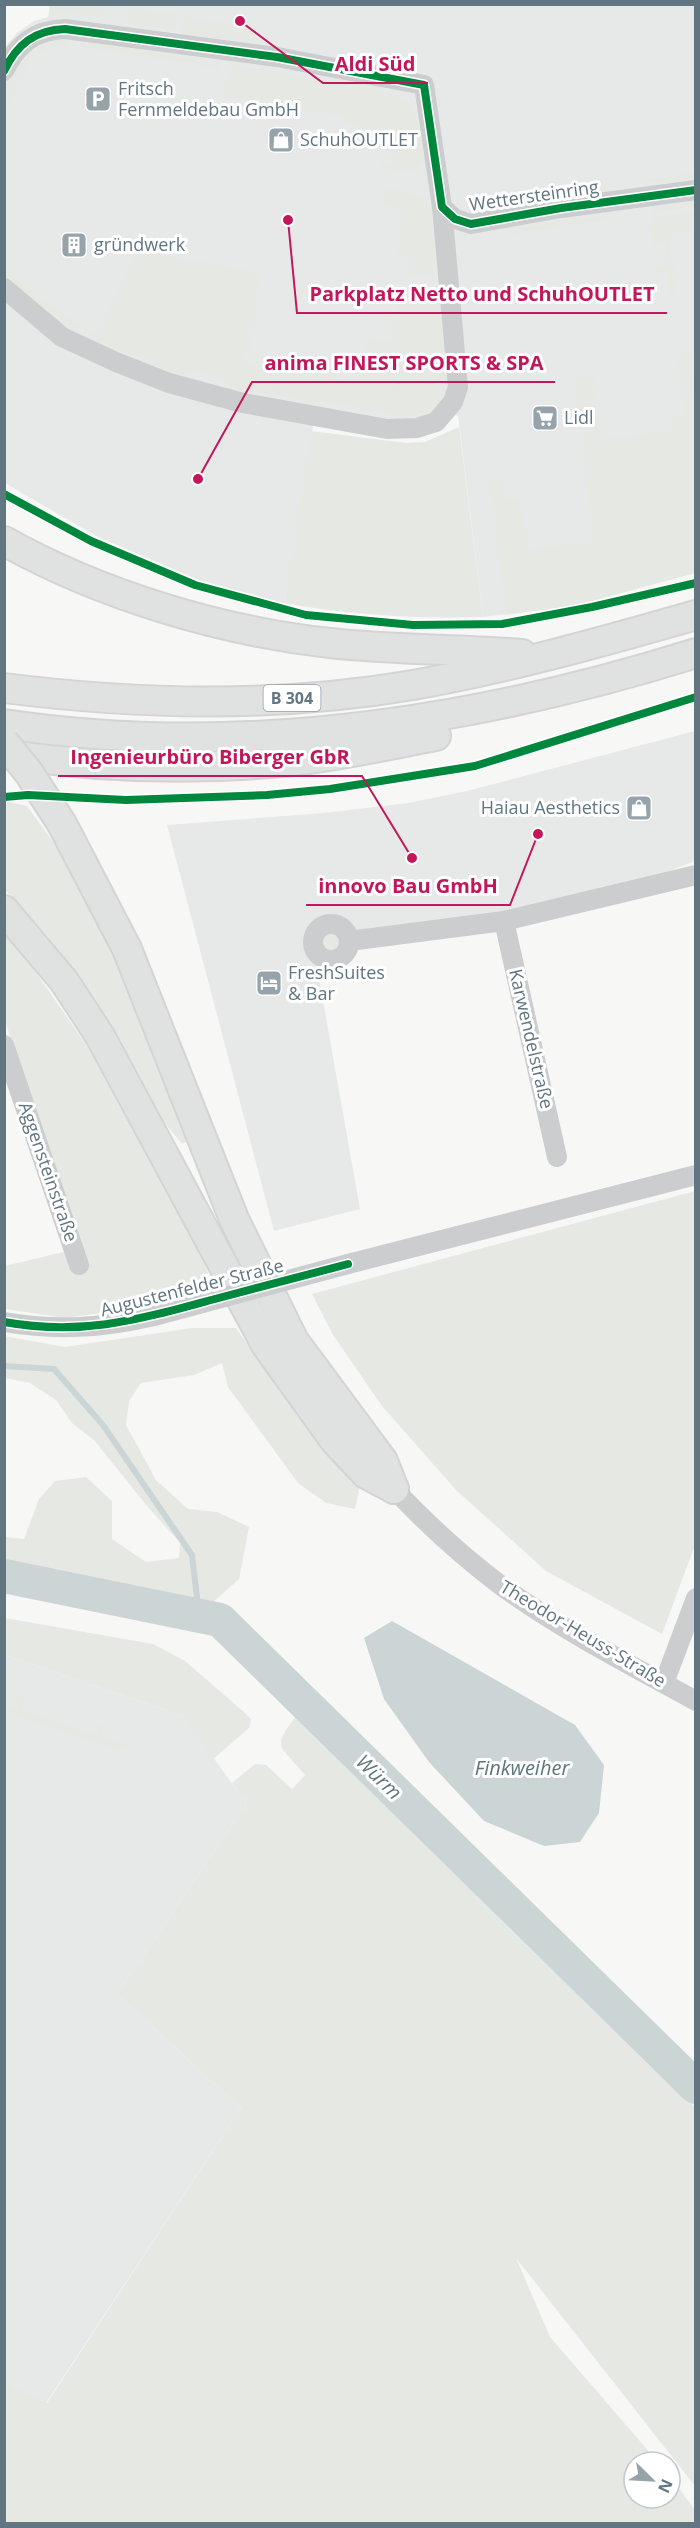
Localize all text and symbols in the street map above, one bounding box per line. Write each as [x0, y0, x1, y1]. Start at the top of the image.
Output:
callout: Aldi Süd [323, 45, 428, 83]
text: Aldi Süd [335, 50, 415, 77]
place label: Fritsch Fernmeldebau GmbH [118, 76, 299, 121]
parking icon: Fritsch Fernmeldebau GmbH [83, 84, 113, 114]
shop icon: SchuhOUTLET [266, 125, 296, 155]
place label: SchuhOUTLET [300, 127, 418, 151]
street label: Wettersteinring [468, 174, 600, 216]
building icon: gründwerk [59, 230, 89, 260]
place label: gründwerk [94, 232, 186, 256]
callout: Parkplatz Netto und SchuhOUTLET [297, 275, 667, 313]
text: Parkplatz Netto und SchuhOUTLET [309, 280, 655, 307]
callout: anima FINEST SPORTS & SPA [252, 344, 555, 382]
text: anima FINEST SPORTS & SPA [264, 349, 544, 376]
supermarket icon: Lidl [530, 403, 560, 433]
place label: Lidl [564, 405, 594, 429]
road number: B 304 [264, 685, 320, 711]
callout: Ingenieurbüro Biberger GbR [58, 738, 362, 776]
text: Ingenieurbüro Biberger GbR [70, 743, 351, 770]
shop icon: Haiau Aesthetics [624, 793, 654, 823]
place label: Haiau Aesthetics [481, 795, 620, 819]
callout: innovo Bau GmbH [306, 867, 510, 905]
text: innovo Bau GmbH [318, 872, 498, 899]
place label: FreshSuites & Bar [288, 960, 385, 1005]
street label: Karwendelstraße [504, 966, 560, 1111]
hotel icon: FreshSuites & Bar [254, 968, 284, 998]
street label: Aggensteinstraße [14, 1099, 84, 1245]
street label: Augustenfelder Straße [98, 1253, 286, 1321]
street label: Theodor-Heuss-Straße [496, 1574, 671, 1692]
water label: Würm [351, 1748, 408, 1805]
water label: Finkweiher [475, 1754, 570, 1781]
north arrow [622, 2450, 682, 2510]
text: N [653, 2476, 678, 2497]

